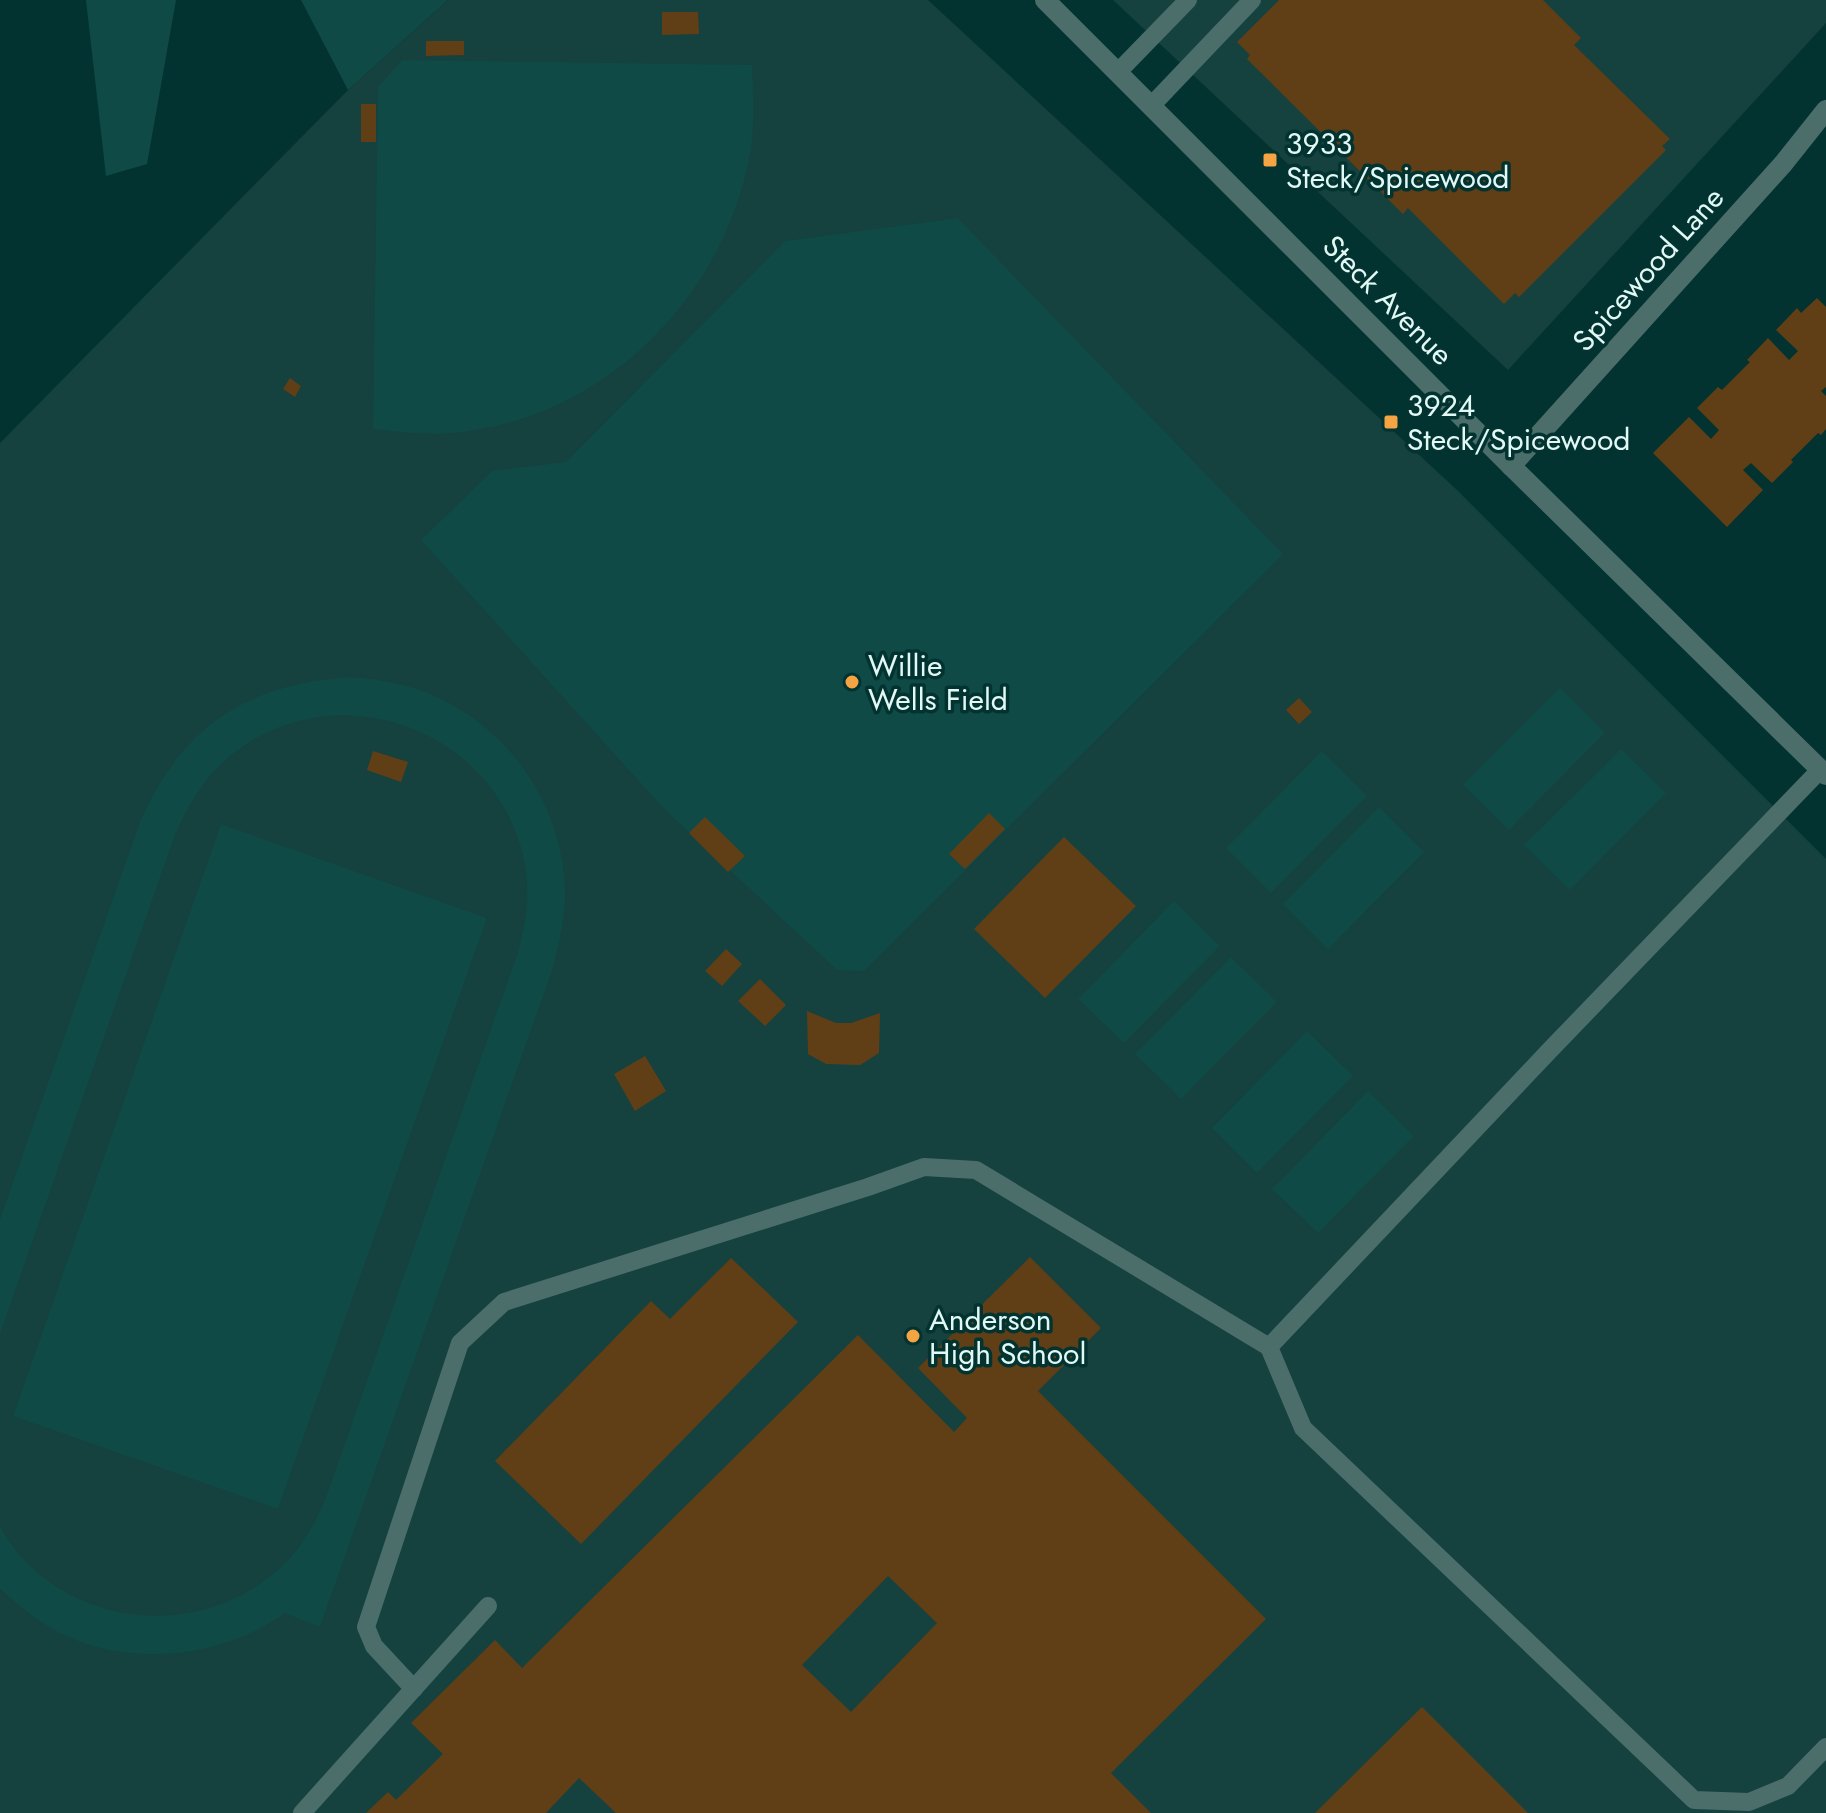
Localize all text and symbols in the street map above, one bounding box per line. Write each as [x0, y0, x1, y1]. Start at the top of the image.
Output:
place label: 3933 Steck/Spicewood [1286, 122, 1509, 199]
marker: 3933 Steck/Spicewood [1261, 151, 1279, 169]
street label: Spicewood Lane [1562, 177, 1734, 361]
street label: Steck Avenue [1313, 225, 1463, 375]
place label: 3924 Steck/Spicewood [1407, 384, 1630, 461]
marker: 3924 Steck/Spicewood [1382, 413, 1400, 431]
place label: Willie Wells Field [868, 644, 1008, 721]
marker: Willie Wells Field [843, 673, 861, 691]
place label: Anderson High School [929, 1298, 1086, 1375]
marker: Anderson High School [904, 1327, 922, 1345]

